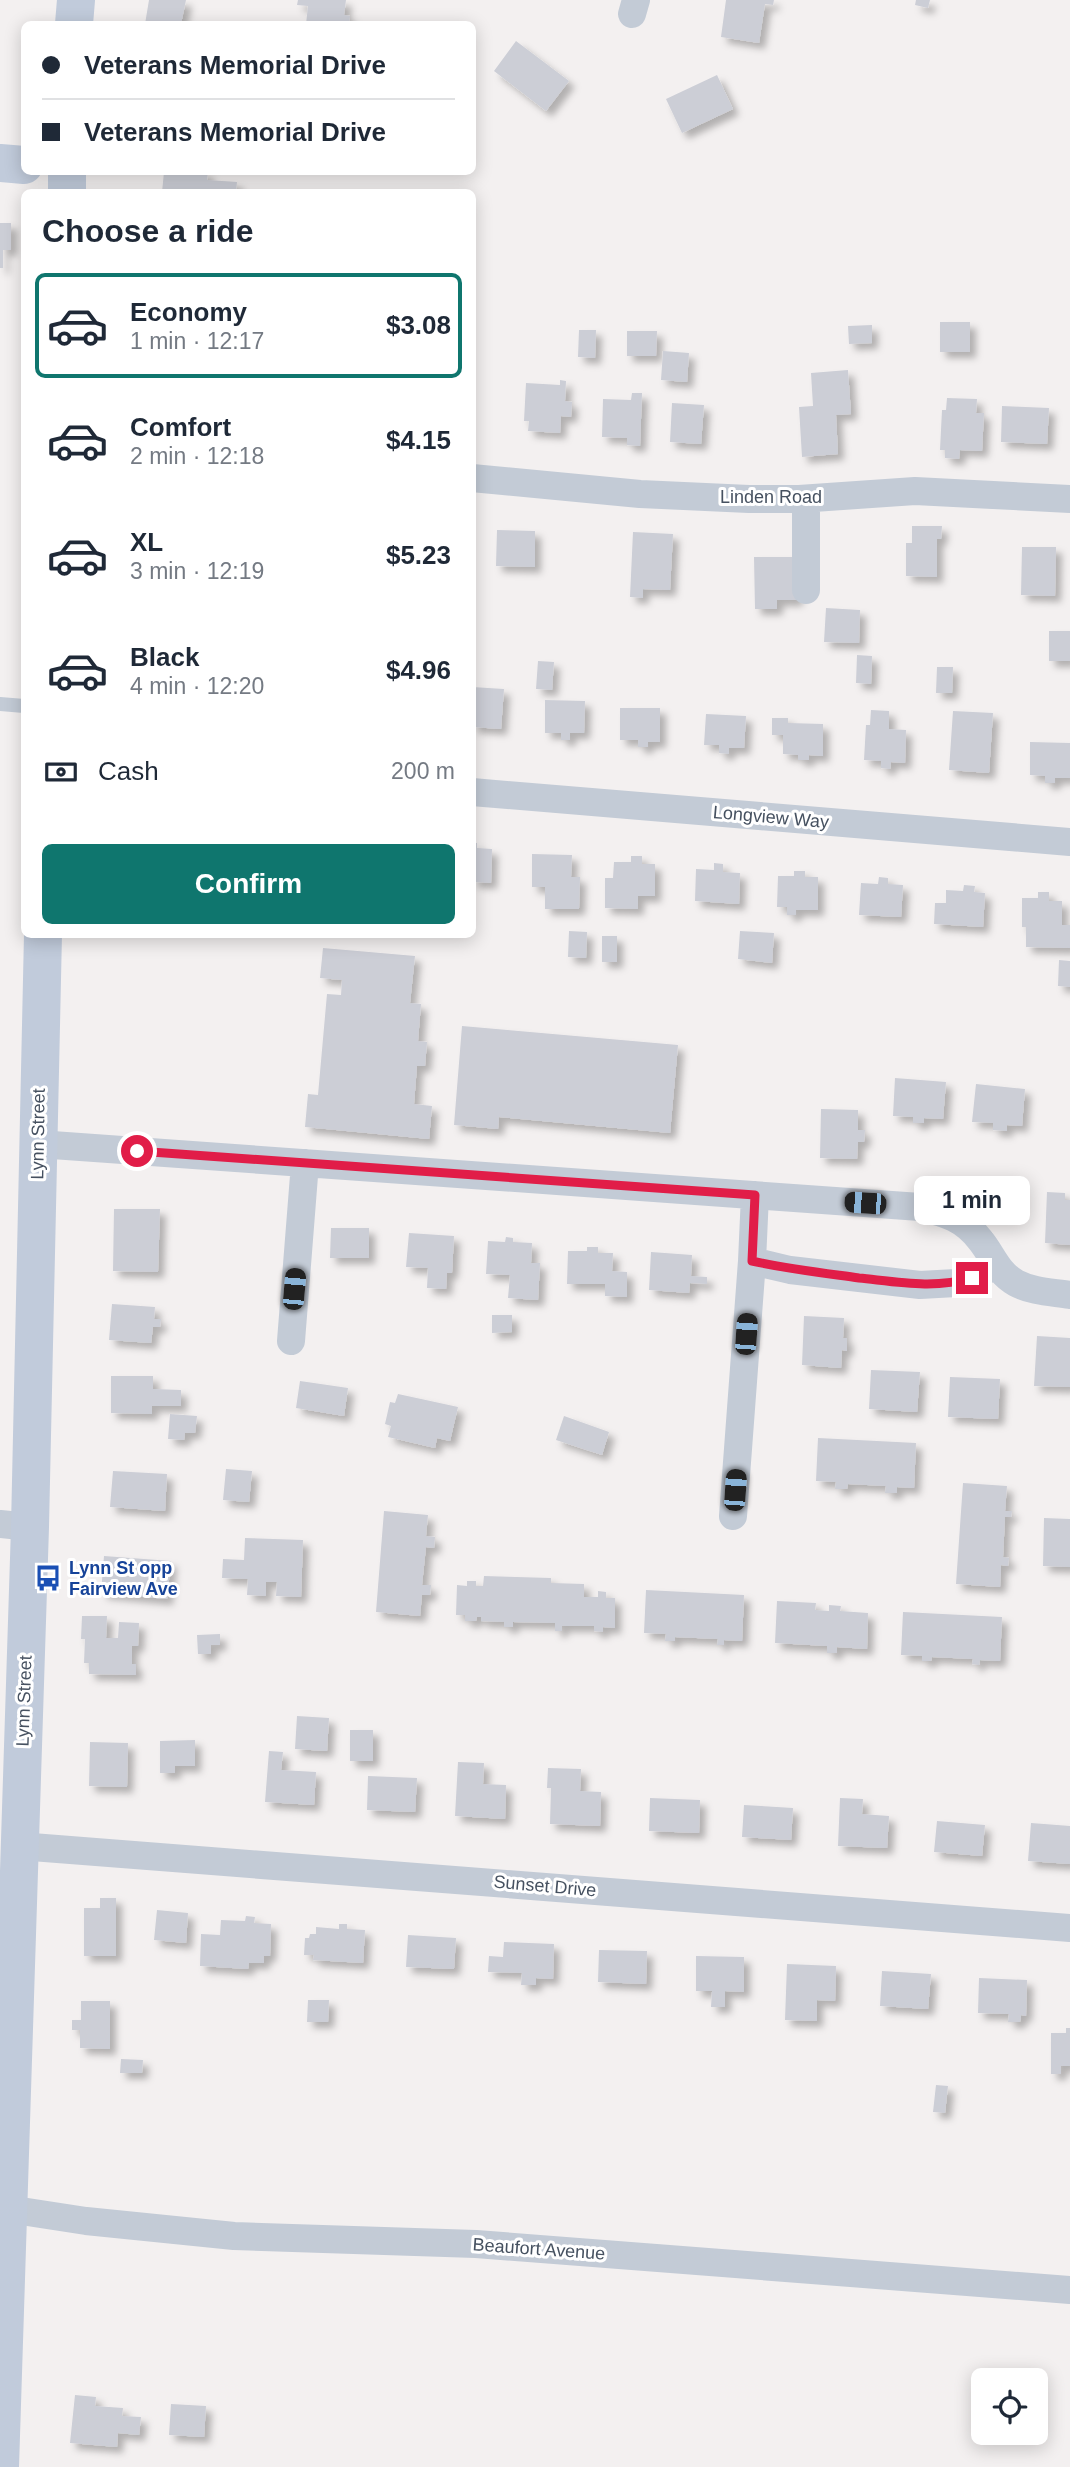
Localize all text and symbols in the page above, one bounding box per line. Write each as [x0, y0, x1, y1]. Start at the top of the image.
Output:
text: Veterans Memorial Drive [84, 50, 386, 80]
text: Veterans Memorial Drive [84, 117, 386, 147]
text: Choose a ride [42, 213, 254, 249]
icon: car [46, 294, 109, 357]
text: Economy [130, 297, 247, 327]
text: $3.08 [386, 310, 451, 340]
text: 1 min · 12:17 [130, 328, 264, 354]
icon: car [46, 409, 109, 472]
text: Comfort [130, 412, 231, 442]
text: $4.15 [386, 425, 451, 455]
text: 2 min · 12:18 [130, 443, 264, 469]
street label: Linden Road [720, 487, 822, 507]
icon: car [46, 524, 109, 587]
text: XL [130, 527, 163, 557]
text: $5.23 [386, 540, 451, 570]
text: 3 min · 12:19 [130, 558, 264, 584]
icon: car [46, 639, 109, 702]
text: Black [130, 642, 199, 672]
text: $4.96 [386, 655, 451, 685]
text: 4 min · 12:20 [130, 673, 264, 699]
icon: cash [42, 753, 80, 791]
text: Cash [98, 756, 159, 786]
text: 200 m [391, 758, 455, 784]
street label: Longview Way [712, 802, 830, 832]
button: Confirm [42, 844, 455, 924]
street label: Lynn Street [27, 1088, 49, 1180]
route start [121, 1135, 153, 1167]
callout: 1 min [914, 1176, 1030, 1226]
text: 1 min [942, 1187, 1002, 1213]
car [844, 1191, 887, 1215]
route end [956, 1262, 988, 1294]
car [282, 1267, 307, 1311]
car [735, 1312, 758, 1356]
car [724, 1468, 747, 1512]
place label: Lynn St opp Fairview Ave [69, 1558, 178, 1599]
bus stop icon: Lynn St opp Fairview Ave [33, 1563, 63, 1593]
street label: Lynn Street [12, 1655, 36, 1747]
street label: Sunset Drive [493, 1872, 597, 1900]
street label: Beaufort Avenue [472, 2234, 606, 2264]
map controls [971, 2368, 1048, 2445]
button: locate [971, 2368, 1048, 2445]

